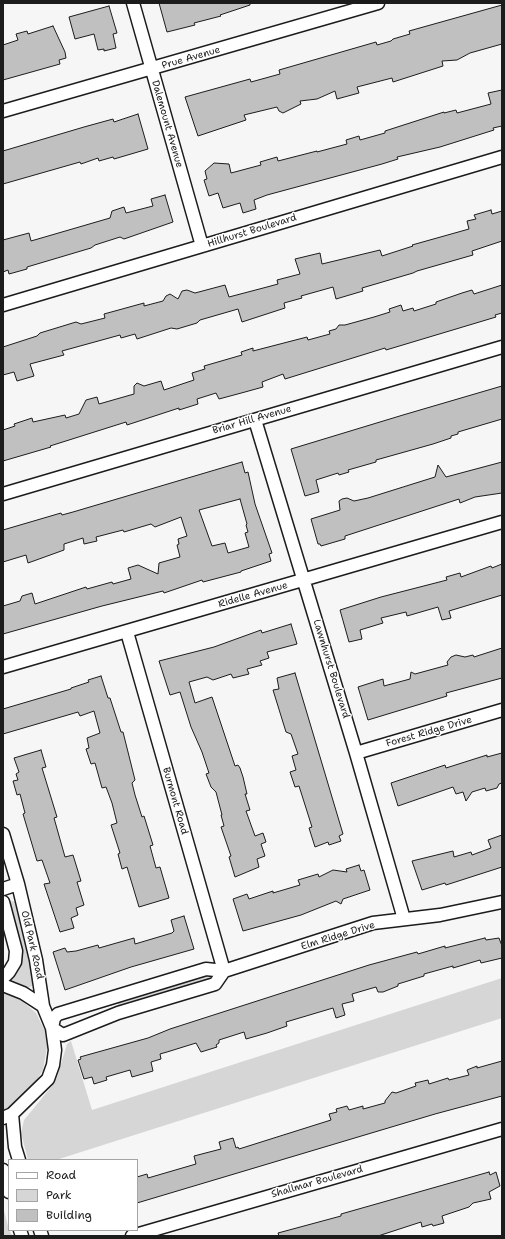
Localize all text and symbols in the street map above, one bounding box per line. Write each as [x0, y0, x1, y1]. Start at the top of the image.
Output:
street label: Prue Avenue [160, 44, 222, 72]
street label: Dalemount Avenue [149, 79, 185, 169]
street label: Hillhurst Boulevard [206, 212, 298, 250]
street label: Briar Hill Avenue [211, 403, 293, 437]
street label: Ridelle Avenue [217, 579, 289, 611]
street label: Lawnhurst Boulevard [310, 618, 352, 720]
street label: Forest Ridge Drive [385, 714, 473, 750]
street label: Burmont Road [160, 766, 190, 836]
street label: Old Park Road [18, 910, 46, 980]
street label: Elm Ridge Drive [300, 919, 376, 953]
legend [8, 1159, 138, 1231]
street label: Shallmar Boulevard [270, 1163, 364, 1201]
text: Road [46, 1167, 76, 1183]
text: Park [46, 1187, 72, 1203]
text: Building [46, 1207, 92, 1223]

